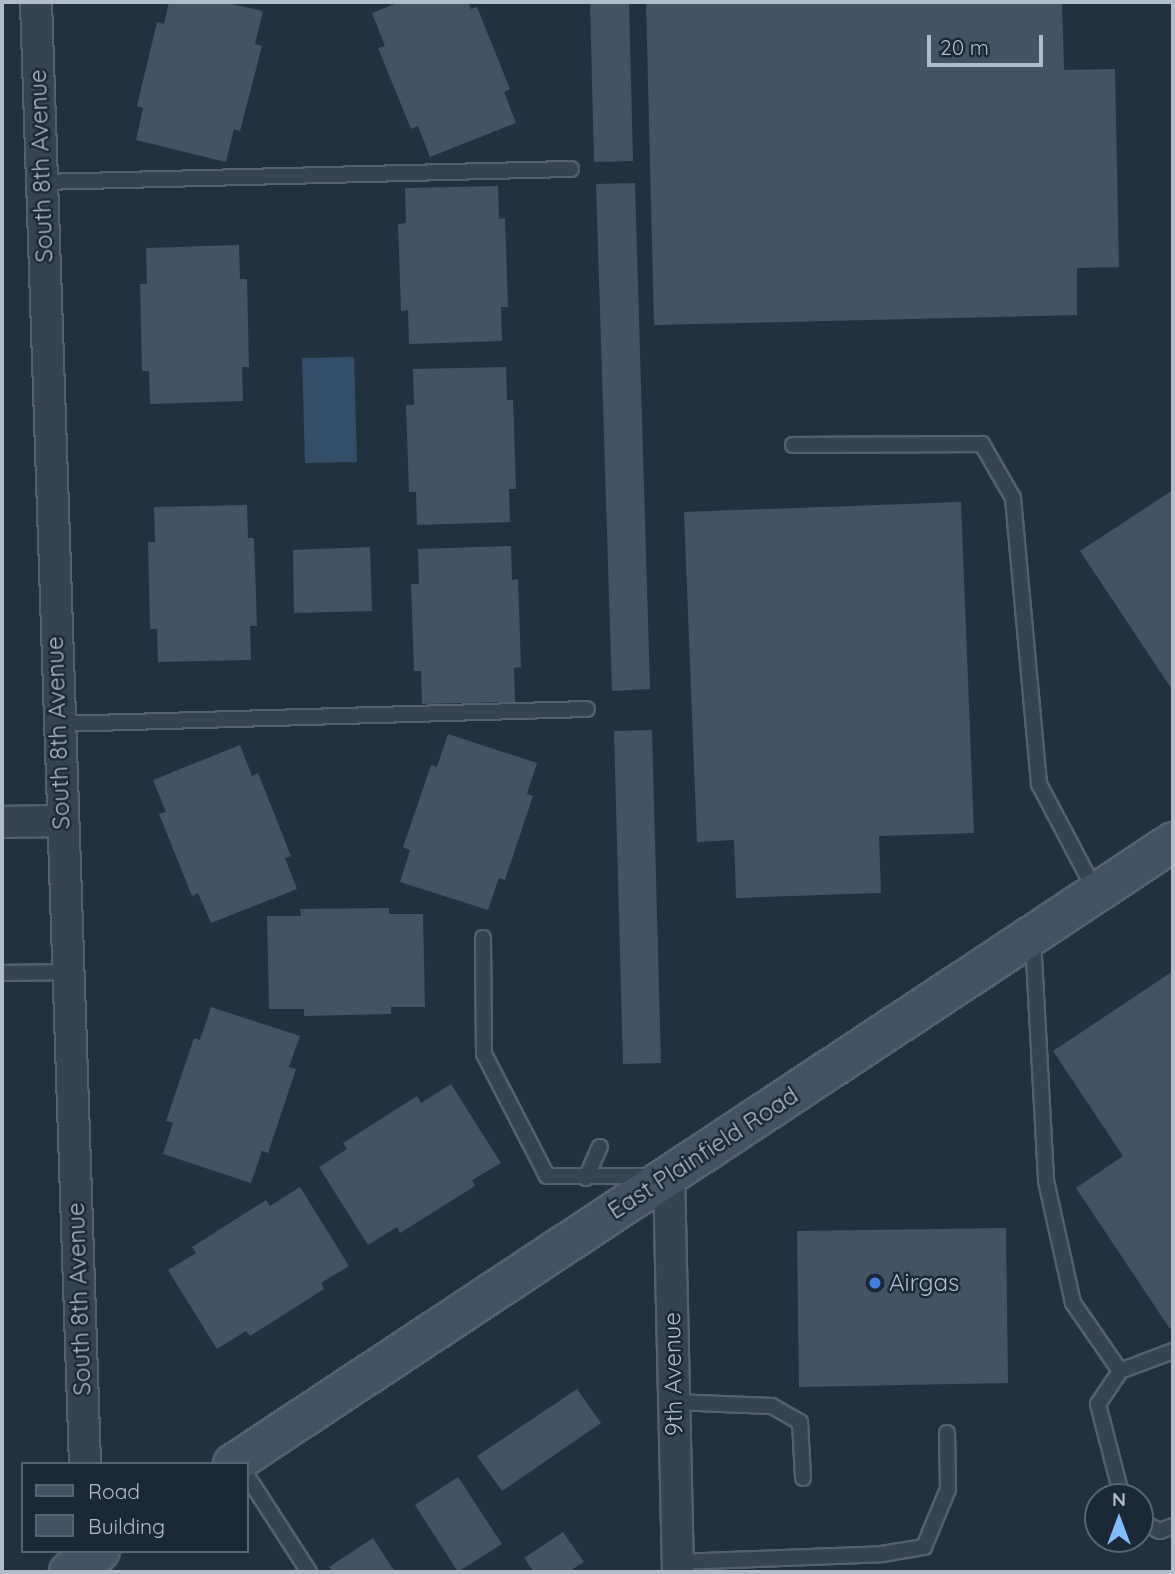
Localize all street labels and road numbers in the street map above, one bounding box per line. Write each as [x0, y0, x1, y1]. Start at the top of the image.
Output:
street label: South 8th Avenue [23, 69, 59, 263]
street label: South 8th Avenue [40, 636, 76, 830]
street label: East Plainfield Road [603, 1081, 803, 1225]
street label: South 8th Avenue [61, 1202, 97, 1396]
street label: 9th Avenue [658, 1312, 688, 1436]

